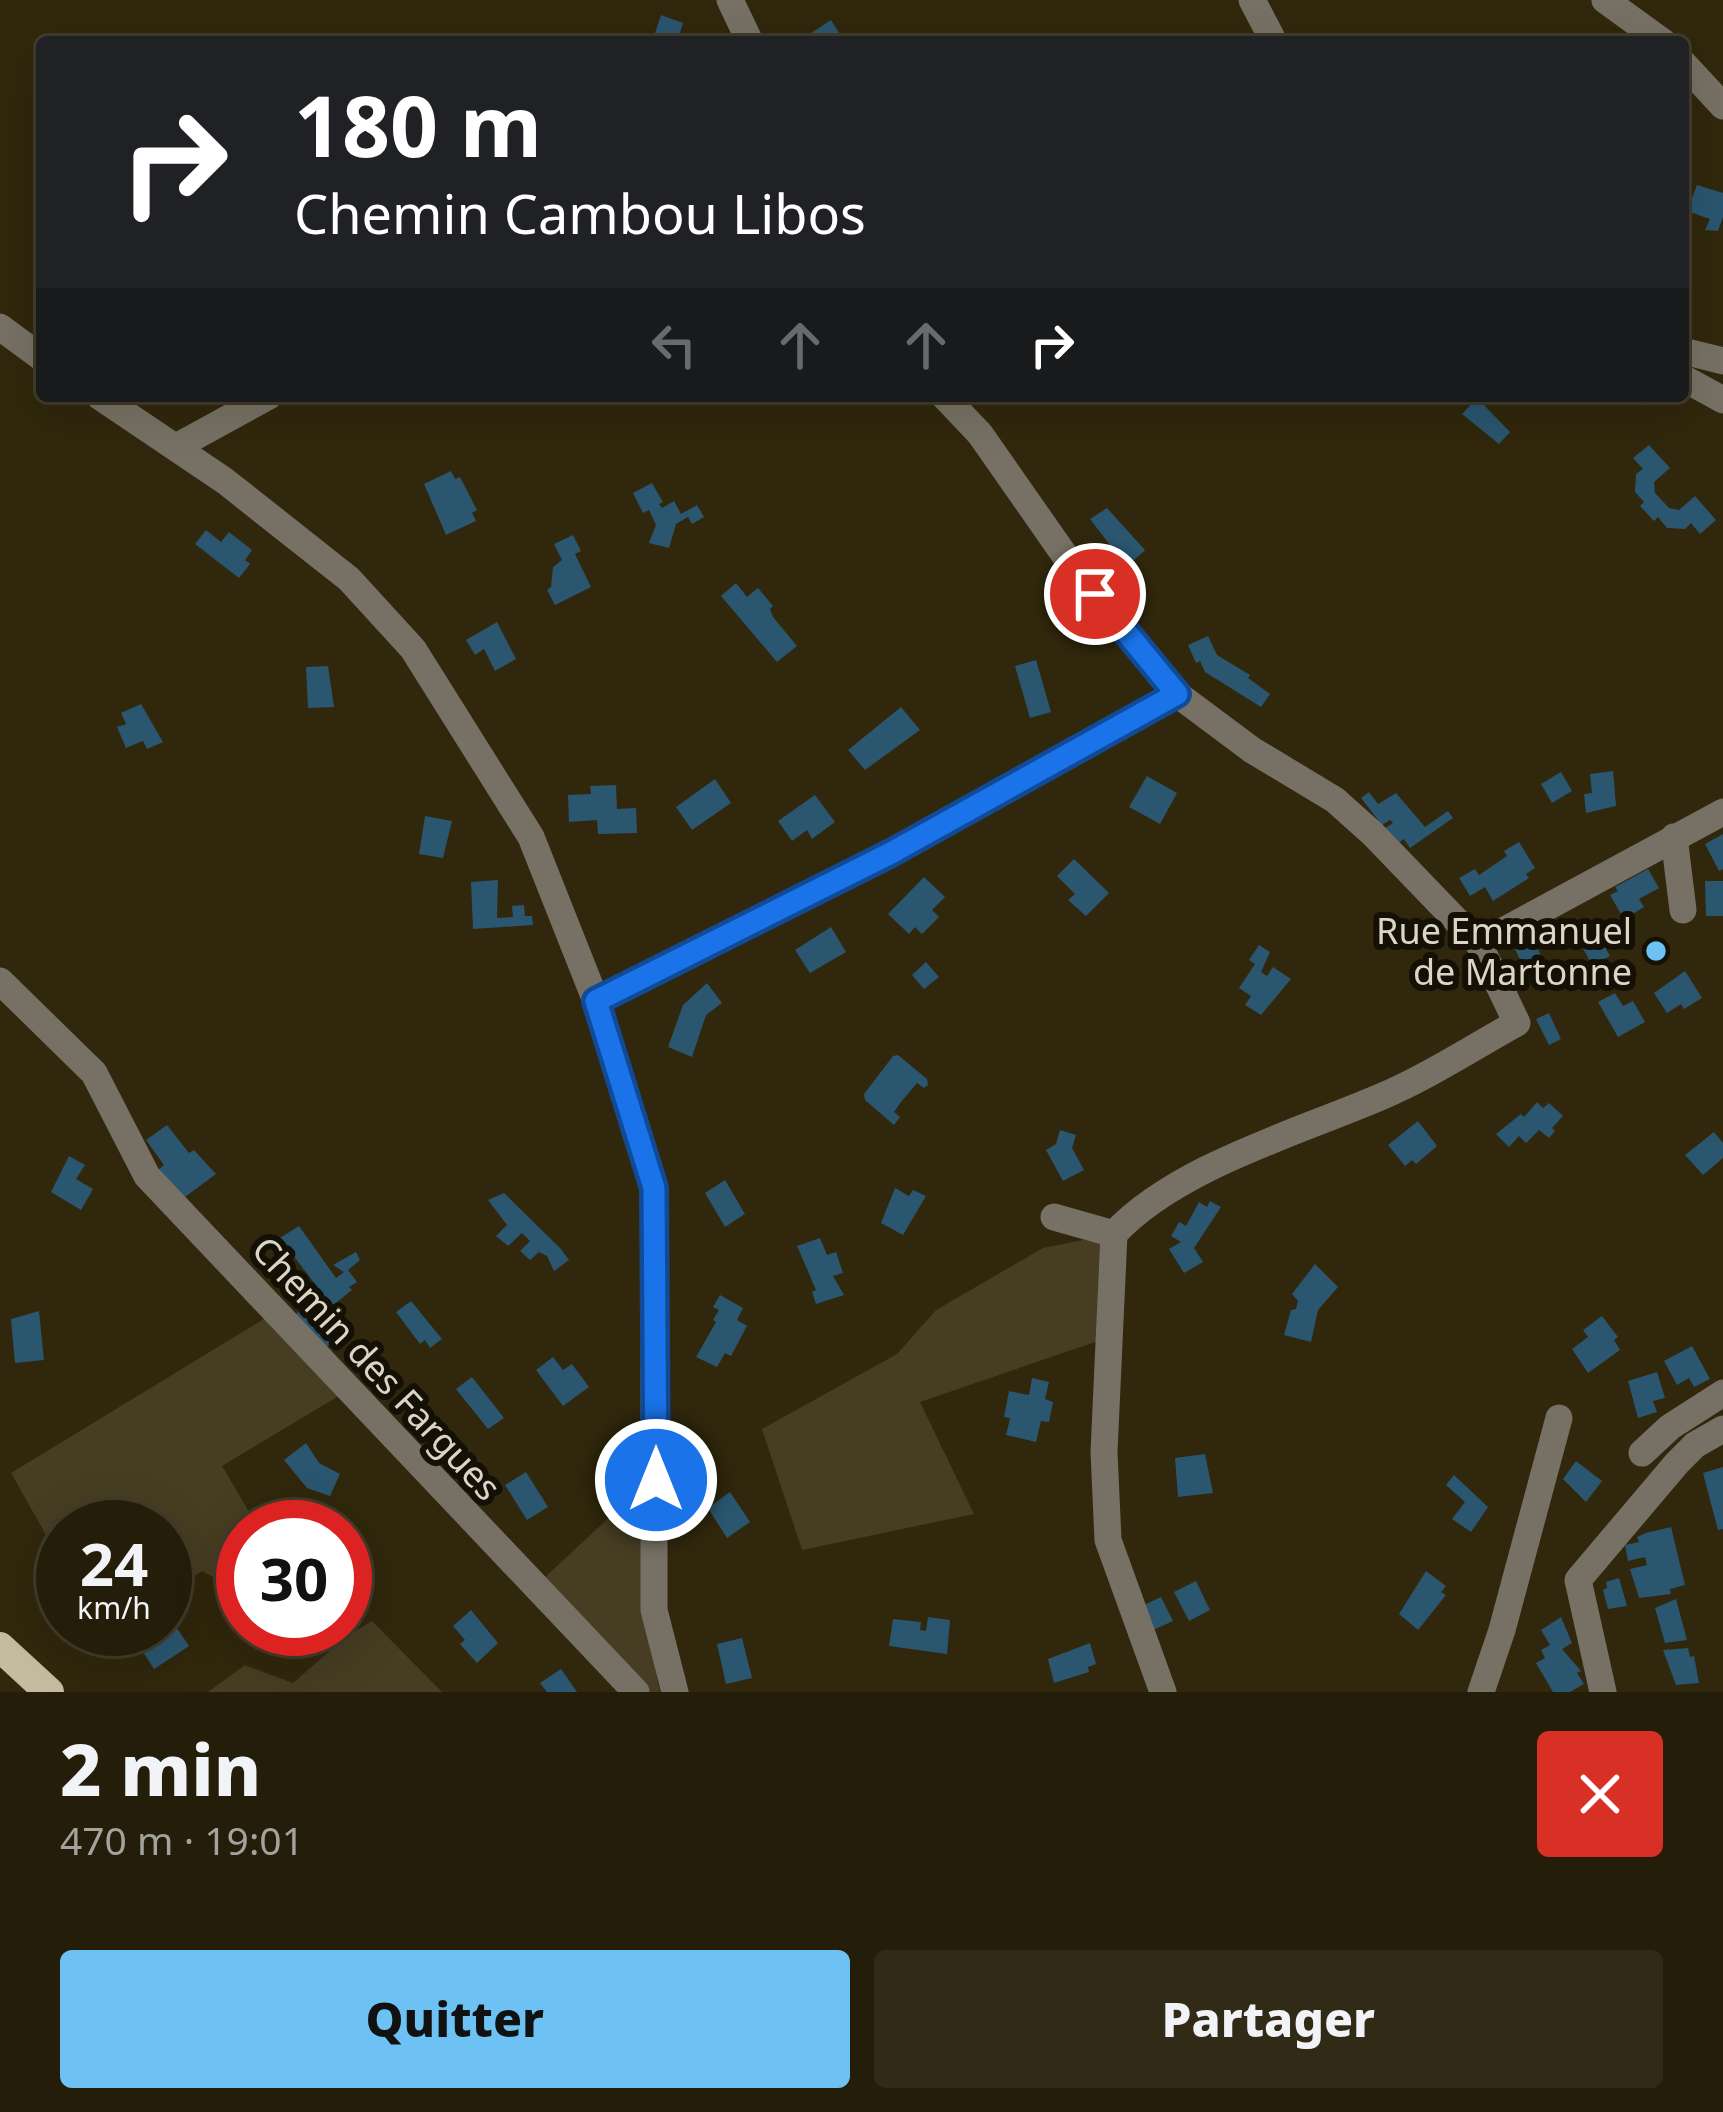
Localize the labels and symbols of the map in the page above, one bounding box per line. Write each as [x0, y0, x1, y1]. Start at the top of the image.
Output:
pin [1044, 543, 1146, 645]
place label: Rue Emmanuel de Martonne [1376, 906, 1632, 996]
marker: Rue Emmanuel de Martonne [1643, 938, 1669, 964]
street label: Chemin des Fargues [242, 1225, 512, 1511]
position arrow [593, 1417, 719, 1543]
speed limit sign: 30 [216, 1500, 372, 1656]

